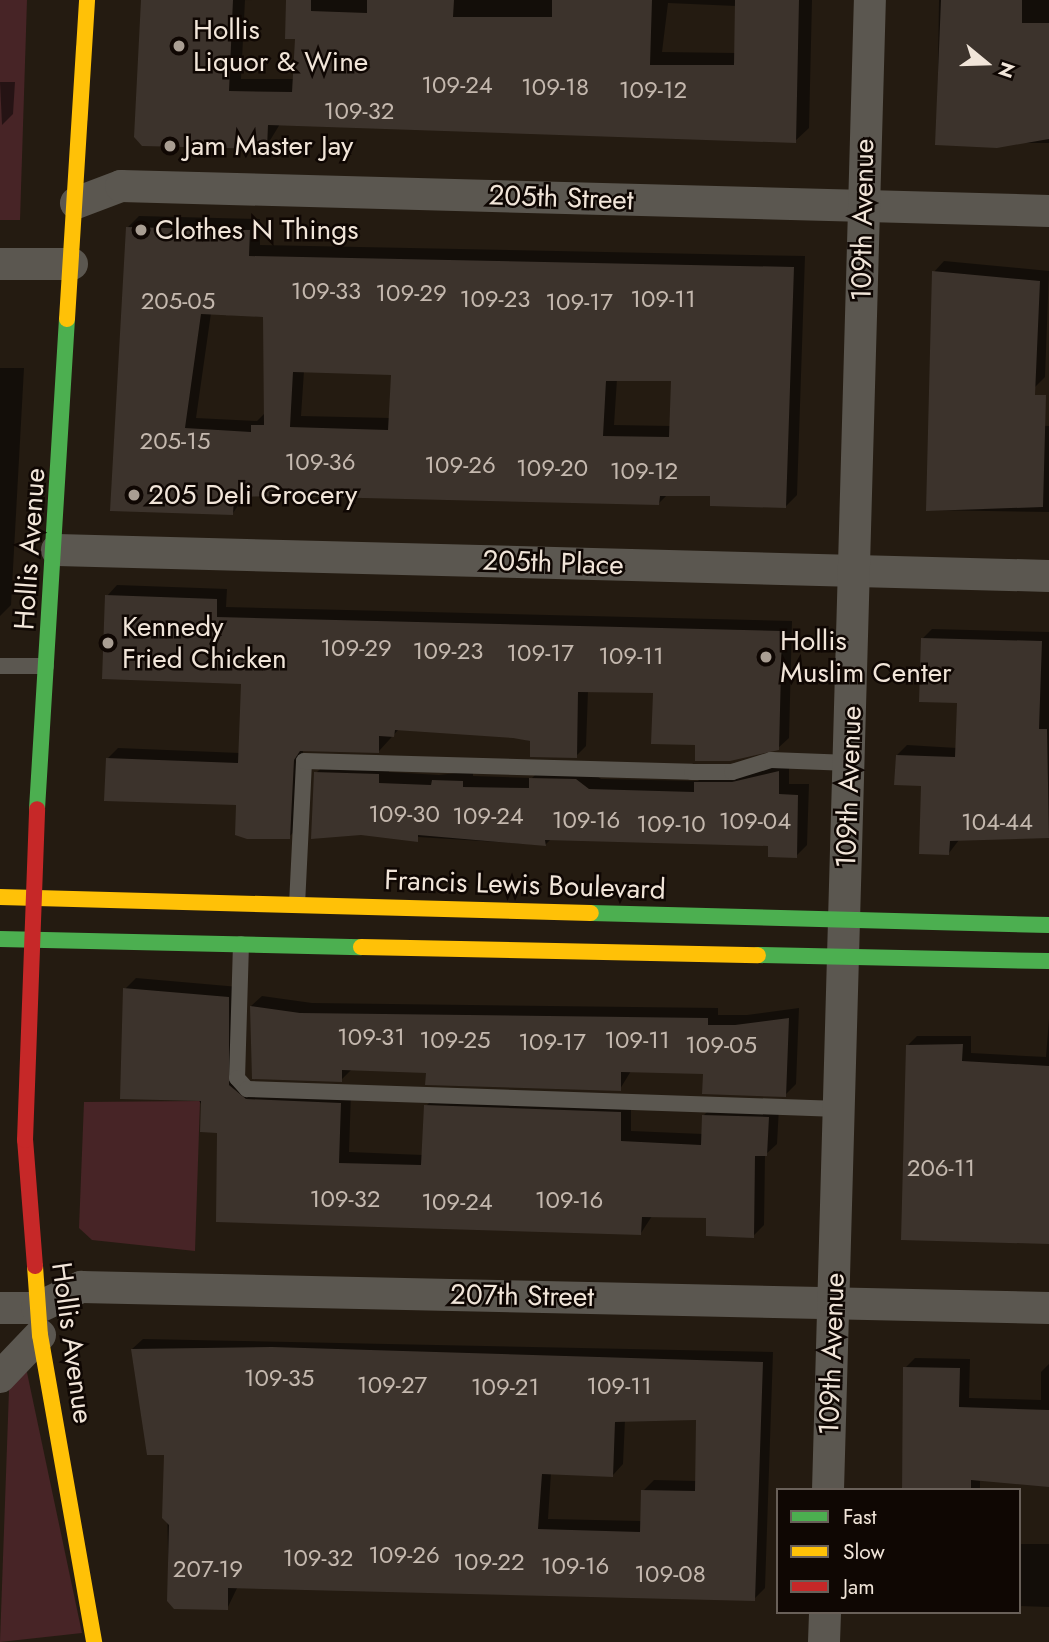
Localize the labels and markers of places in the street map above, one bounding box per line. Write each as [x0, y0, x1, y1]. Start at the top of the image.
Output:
place label: Hollis Liquor & Wine [193, 13, 368, 79]
marker: Hollis Liquor & Wine [171, 38, 187, 54]
place label: Jam Master Jay [184, 129, 353, 163]
marker: Jam Master Jay [162, 138, 178, 154]
place label: Clothes N Things [155, 213, 358, 247]
marker: Clothes N Things [133, 222, 149, 238]
place label: 205 Deli Grocery [148, 478, 357, 512]
marker: 205 Deli Grocery [126, 487, 142, 503]
place label: Kennedy Fried Chicken [122, 610, 287, 676]
place label: Hollis Muslim Center [780, 624, 952, 690]
marker: Kennedy Fried Chicken [100, 635, 116, 651]
marker: Hollis Muslim Center [758, 649, 774, 665]

